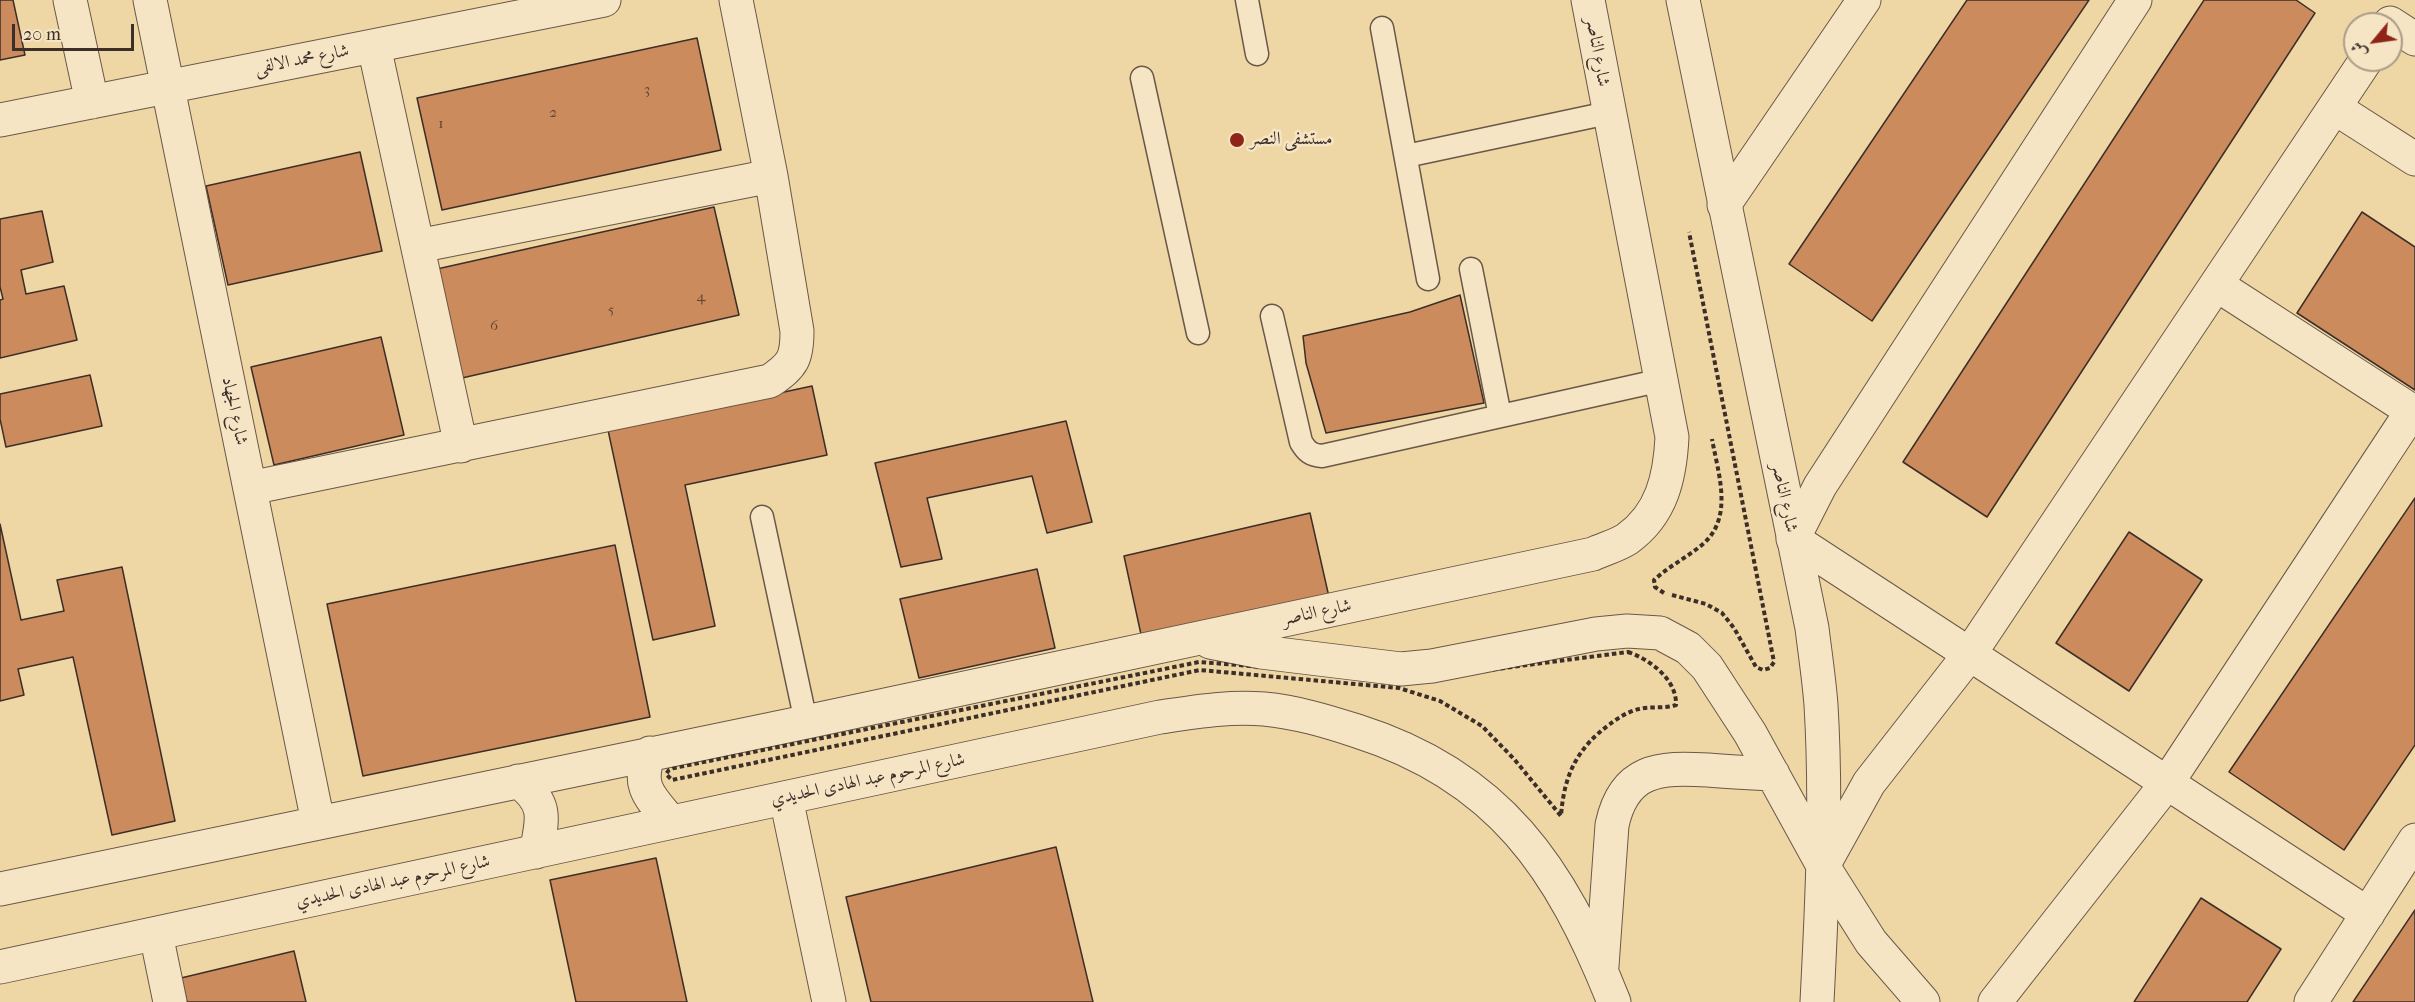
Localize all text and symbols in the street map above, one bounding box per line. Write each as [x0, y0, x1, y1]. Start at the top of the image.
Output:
scale bar [15, 12, 136, 50]
north arrow [2343, 12, 2403, 72]
street label: شارع الناصر [1580, 16, 1614, 88]
text: 20 m [23, 24, 61, 45]
text: ش [2346, 38, 2371, 62]
street label: شارع محمد الالفى [253, 40, 351, 80]
house number: 3 [644, 81, 650, 99]
house number: 2 [549, 104, 557, 122]
house number: 1 [438, 115, 444, 133]
place label: مستشفى النصر [1250, 129, 1333, 151]
marker: مستشفى النصر [1228, 131, 1246, 149]
house number: 4 [697, 288, 705, 306]
house number: 5 [608, 301, 614, 319]
house number: 6 [490, 317, 498, 335]
street label: شارع الجهاد [216, 375, 252, 447]
street label: شارع الناصر [1766, 461, 1802, 535]
street label: شارع الناصر [1280, 595, 1354, 631]
street label: شارع المرحوم عبد الهادى الحديدي [769, 749, 967, 811]
street label: شارع المرحوم عبد الهادى الحديدي [294, 851, 492, 913]

